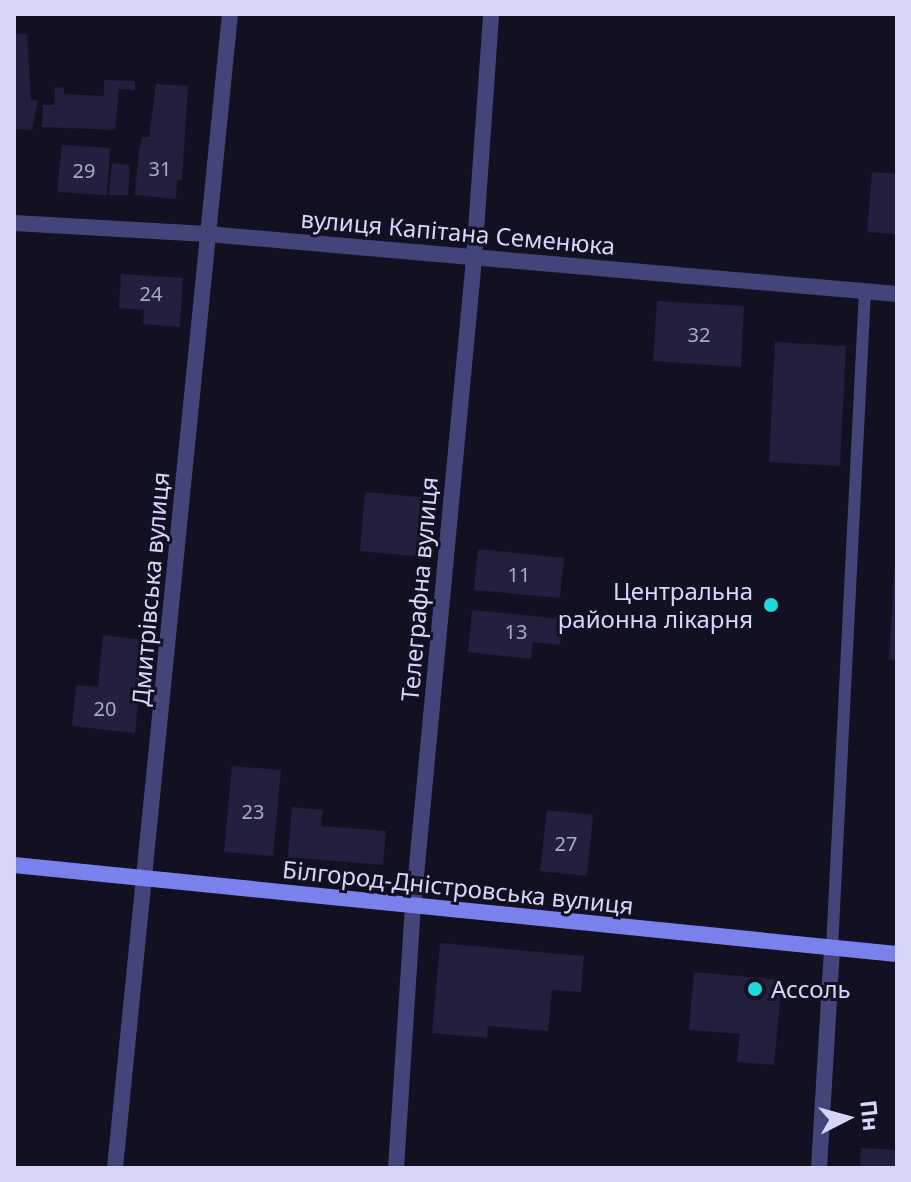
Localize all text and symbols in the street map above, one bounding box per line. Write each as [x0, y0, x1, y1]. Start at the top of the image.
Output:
house number: 31 [149, 156, 171, 180]
house number: 29 [73, 158, 95, 182]
street label: вулиця Капітана Семенюка [300, 204, 616, 260]
house number: 24 [140, 281, 162, 305]
house number: 32 [688, 322, 710, 346]
street label: Дмитрівська вулиця [125, 471, 175, 707]
street label: Телеграфна вулиця [395, 476, 443, 702]
house number: 11 [508, 562, 530, 586]
place label: Центральна районна лікарня [558, 577, 753, 633]
marker: Центральна районна лікарня [760, 594, 782, 616]
house number: 13 [505, 619, 527, 643]
house number: 20 [94, 696, 116, 720]
house number: 23 [242, 799, 264, 823]
house number: 27 [555, 831, 577, 855]
street label: Білгород-Дністровська вулиця [281, 854, 635, 920]
place label: Ассоль [771, 975, 851, 1003]
marker: Ассоль [746, 980, 764, 998]
north arrow [807, 1078, 887, 1158]
text: Пн [854, 1098, 887, 1133]

